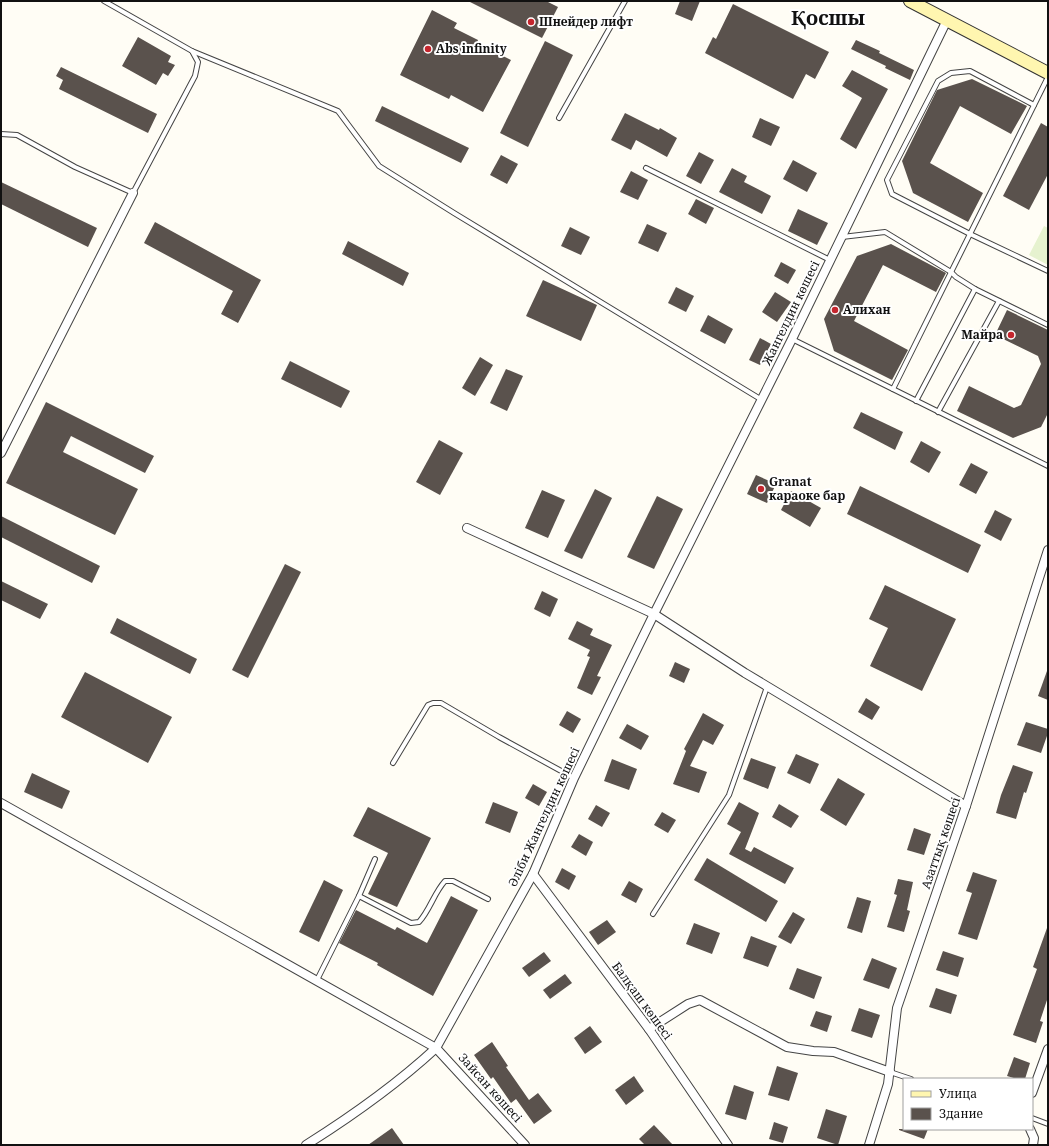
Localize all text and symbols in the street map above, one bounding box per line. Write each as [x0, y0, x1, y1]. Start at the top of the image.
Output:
district label: Қосшы [791, 4, 866, 31]
place label: Шнейдер лифт [539, 13, 633, 30]
marker: Шнейдер лифт [526, 17, 536, 27]
place label: Abs infinity [436, 40, 507, 57]
marker: Abs infinity [423, 44, 433, 54]
street label: Жангелдин көшесі [757, 258, 823, 369]
place label: Алихан [843, 301, 891, 318]
marker: Алихан [830, 305, 840, 315]
place label: Майра [961, 326, 1003, 343]
marker: Майра [1006, 330, 1016, 340]
place label: Granat караоке бар [769, 473, 845, 504]
marker: Granat караоке бар [756, 484, 766, 494]
street label: Әліби Жангелдин көшесі [504, 744, 583, 890]
street label: Азаттық көшесі [917, 795, 964, 891]
street label: Балқаш көшесі [608, 958, 676, 1043]
street label: Зайсан көшесі [455, 1049, 526, 1126]
legend [903, 1078, 1033, 1130]
text: Улица [939, 1085, 977, 1102]
text: Здание [939, 1105, 983, 1122]

